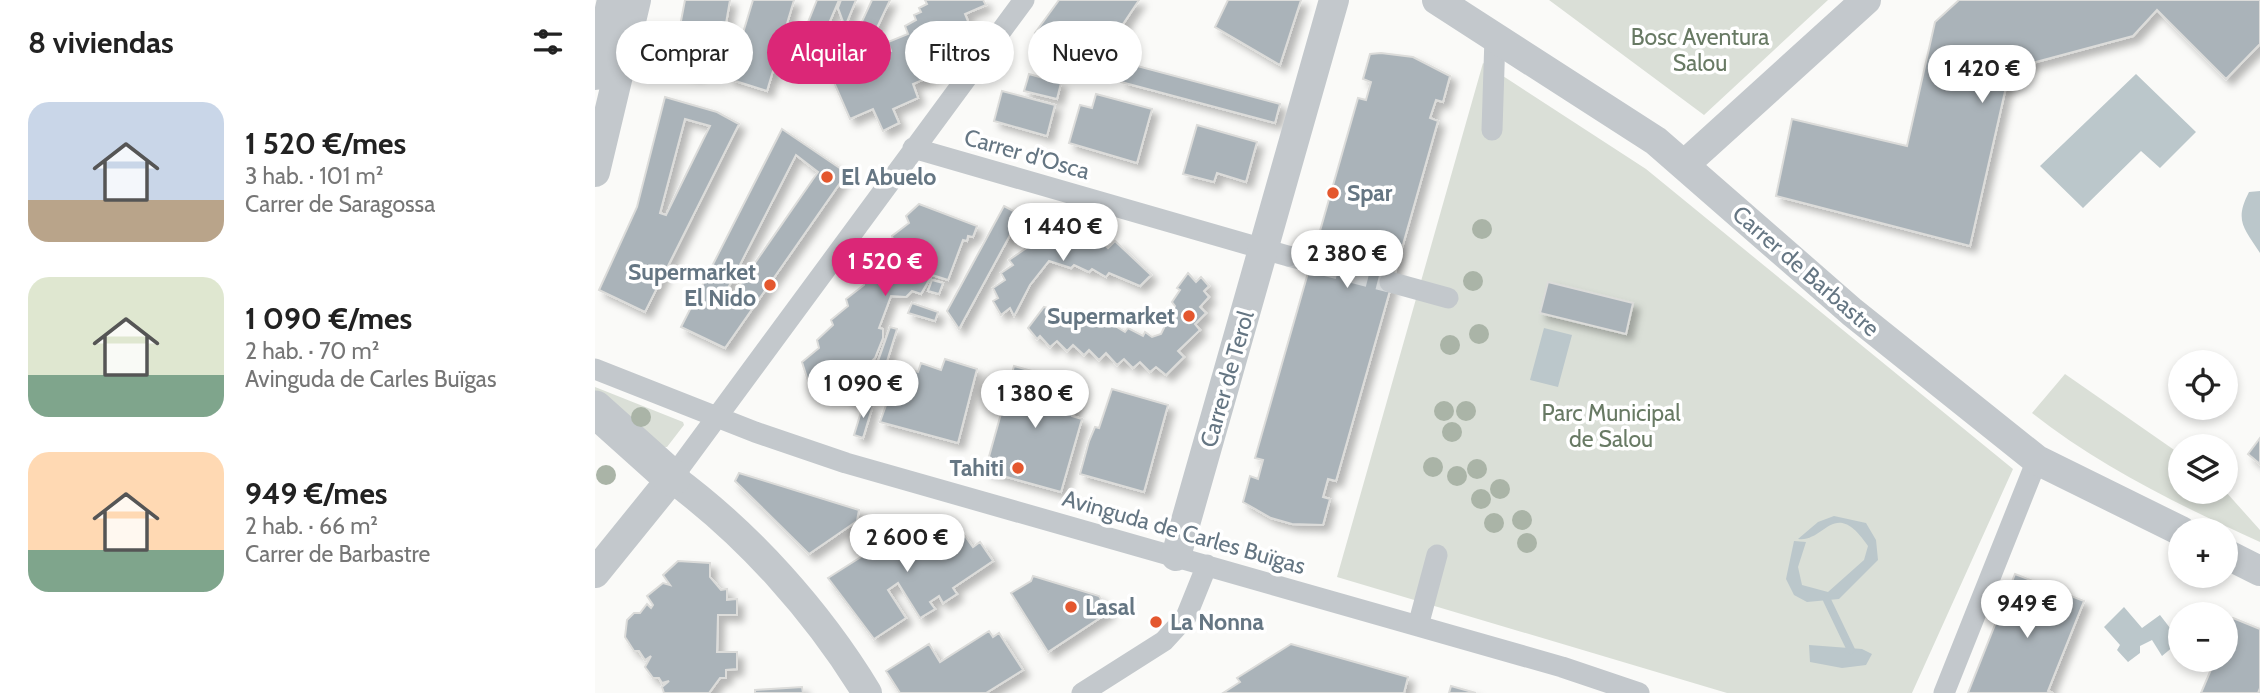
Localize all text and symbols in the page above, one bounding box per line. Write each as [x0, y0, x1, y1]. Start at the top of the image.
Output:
chip: Comprar [616, 21, 753, 84]
chip: Alquilar [767, 21, 891, 84]
chip: Filtros [905, 21, 1014, 84]
chip: Nuevo [1028, 21, 1142, 84]
icon: filters [529, 23, 567, 61]
park label: Bosc Aventura Salou [1631, 23, 1769, 77]
text: 8 viviendas [28, 24, 174, 61]
pin: 1 420 € [1917, 46, 2047, 105]
text: 1 420 € [1944, 54, 2020, 82]
street label: Carrer d'Osca [961, 123, 1093, 185]
text: 1 520 €/mes [245, 125, 406, 162]
icon: home [84, 130, 168, 214]
text: 3 hab. · 101 m² [245, 162, 383, 190]
place label: El Abuelo [841, 163, 936, 191]
marker: El Abuelo [819, 169, 835, 185]
place label: Spar [1347, 179, 1393, 207]
marker: Spar [1325, 185, 1341, 201]
text: Carrer de Saragossa [245, 190, 435, 218]
street label: Carrer de Barbastre [1727, 200, 1885, 342]
pin: 1 440 € [998, 204, 1128, 263]
text: 1 440 € [1024, 212, 1102, 240]
pin: 2 380 € [1282, 230, 1412, 290]
pin: 1 520 € [820, 238, 950, 298]
text: 2 380 € [1307, 239, 1387, 267]
text: 1 520 € [848, 247, 922, 275]
place label: Supermarket El Nido [628, 258, 756, 312]
marker: Supermarket El Nido [762, 277, 778, 293]
text: 1 090 €/mes [245, 300, 412, 337]
place label: Supermarket [1047, 302, 1175, 330]
icon: home [84, 305, 168, 389]
street label: Carrer de Terol [1194, 307, 1260, 450]
marker: Supermarket [1181, 308, 1197, 324]
text: 2 hab. · 70 m² [245, 337, 379, 365]
map controls [2168, 350, 2238, 672]
button: locate [2168, 350, 2238, 420]
pin: 1 090 € [798, 360, 928, 420]
text: Avinguda de Carles Buïgas [245, 365, 496, 393]
text: 1 090 € [824, 369, 902, 397]
pin: 1 380 € [970, 370, 1100, 430]
text: 1 380 € [997, 379, 1073, 407]
park label: Parc Municipal de Salou [1541, 399, 1681, 453]
button: layers [2168, 434, 2238, 504]
place label: Tahiti [949, 454, 1004, 482]
marker: Tahiti [1010, 460, 1026, 476]
text: 949 €/mes [245, 475, 388, 512]
icon: home [84, 480, 168, 564]
street label: Avinguda de Carles Buïgas [1059, 484, 1309, 580]
text: 2 hab. · 66 m² [245, 512, 378, 540]
pin: 2 600 € [842, 514, 972, 574]
button: + [2168, 518, 2238, 588]
text: 2 600 € [866, 523, 948, 551]
text: Carrer de Barbastre [245, 540, 430, 568]
pin: 949 € [1978, 580, 2076, 640]
text: 949 € [1997, 589, 2057, 617]
place label: Lasal [1085, 593, 1135, 621]
marker: Lasal [1063, 599, 1079, 615]
button: − [2168, 602, 2238, 672]
place label: La Nonna [1170, 608, 1265, 636]
marker: La Nonna [1148, 614, 1164, 630]

